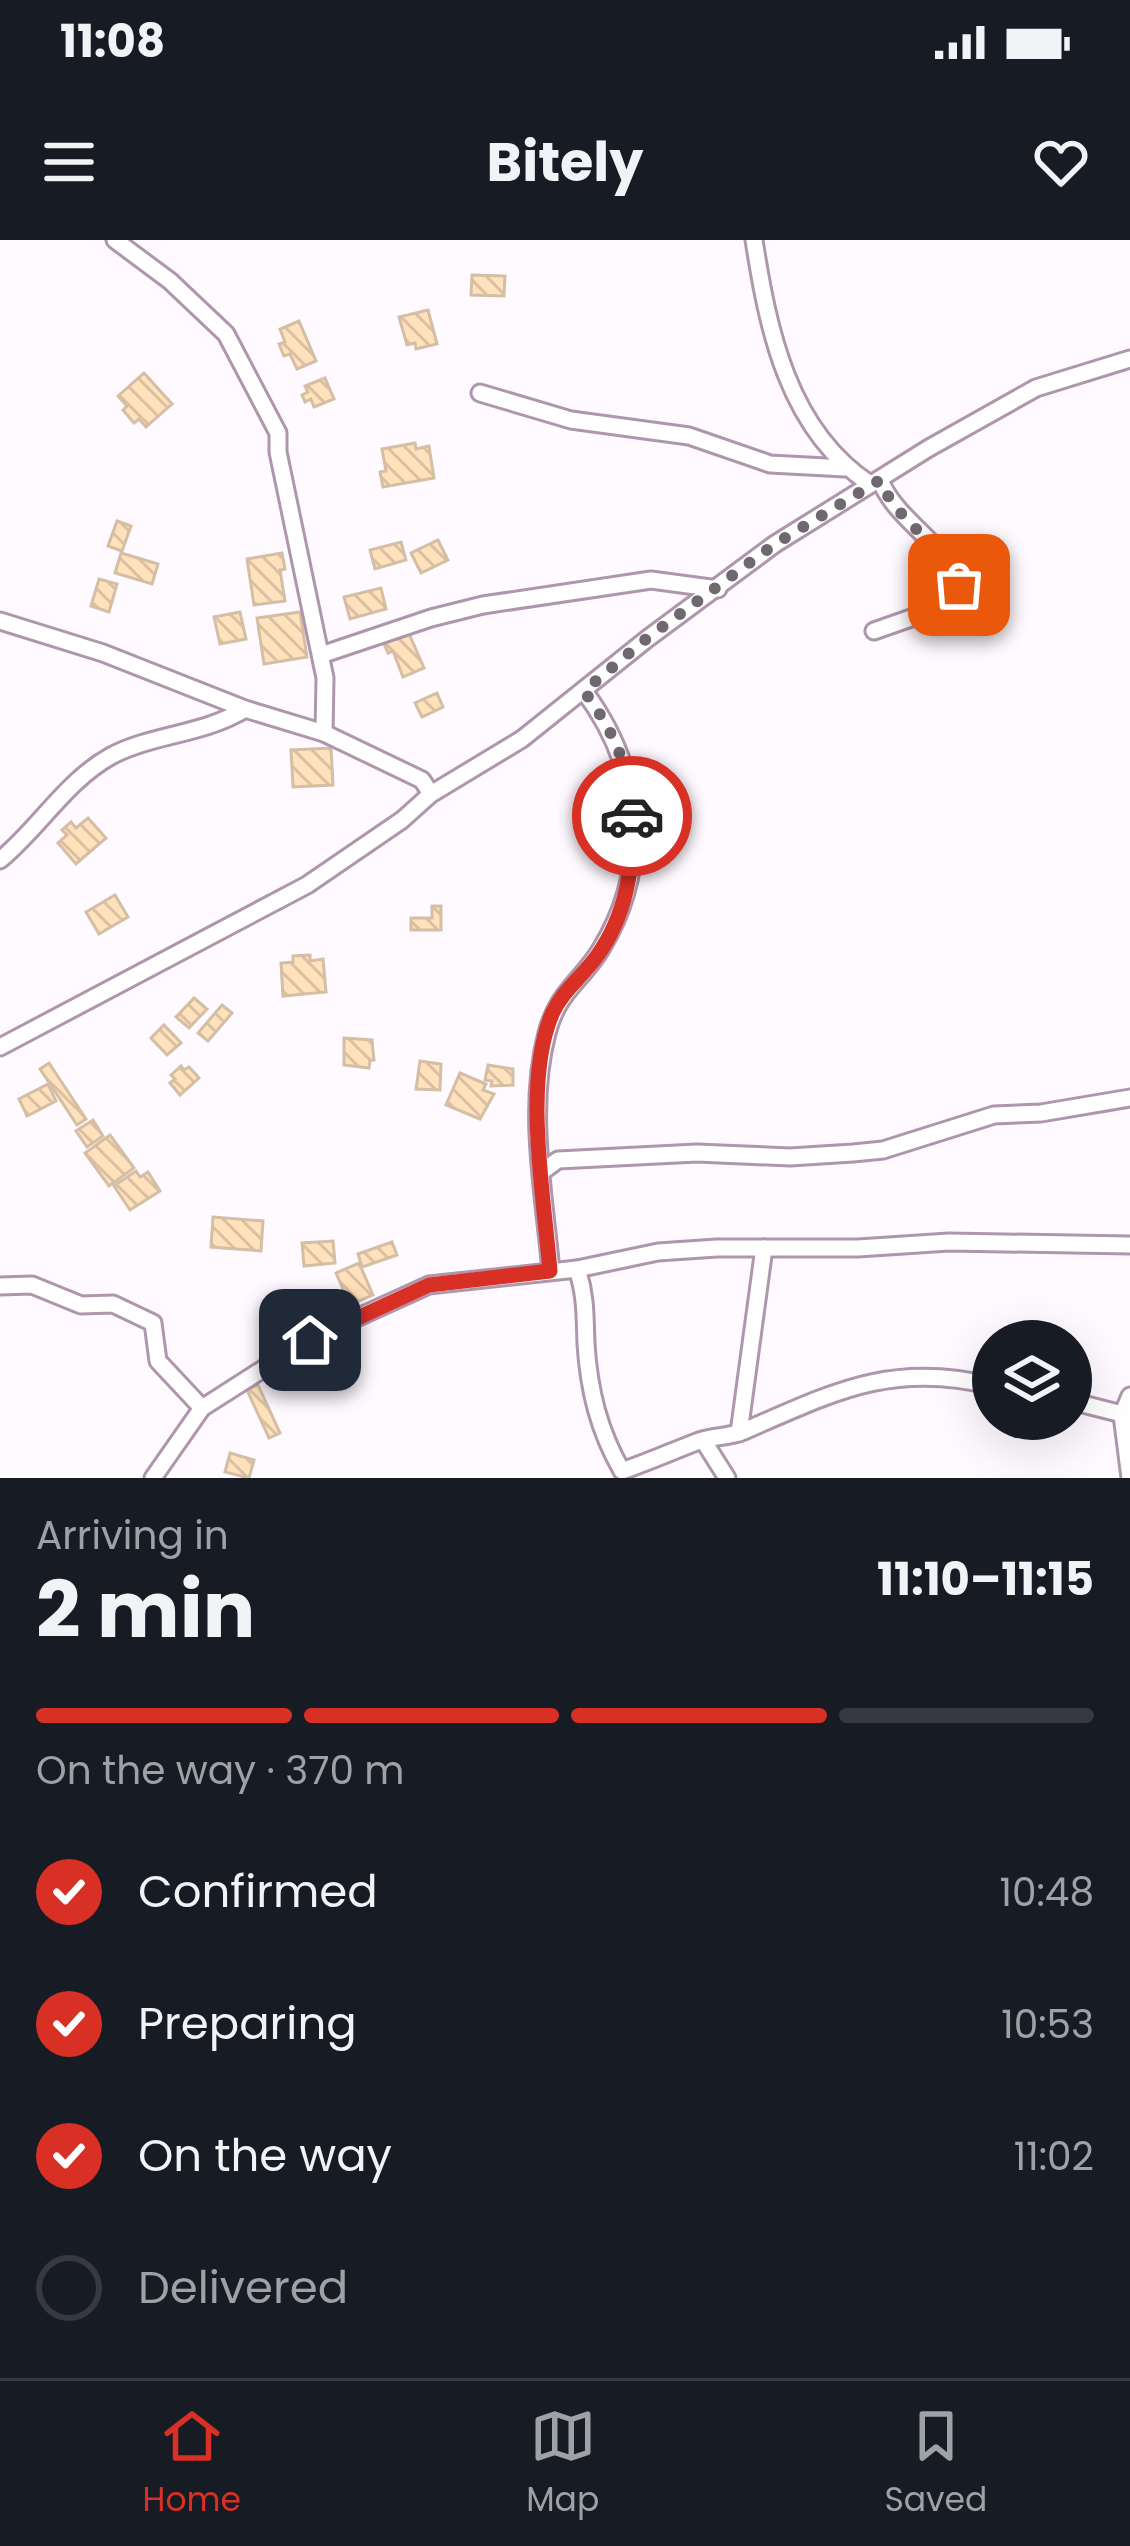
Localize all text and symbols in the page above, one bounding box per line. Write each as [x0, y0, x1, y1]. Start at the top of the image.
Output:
text: 11:08 [60, 10, 165, 73]
text: Bitely [487, 124, 643, 200]
icon: menu [36, 129, 102, 195]
icon: heart [1028, 129, 1094, 195]
pin [908, 534, 1010, 636]
icon: bag [926, 552, 992, 618]
courier [572, 756, 692, 876]
icon: car [599, 783, 665, 849]
pin [259, 1289, 361, 1391]
icon: home [277, 1307, 343, 1373]
map controls [972, 1320, 1092, 1440]
button: layers [972, 1320, 1092, 1440]
text: Arriving in [36, 1508, 229, 1563]
text: 11:10–11:15 [877, 1548, 1094, 1611]
text: 2 min [36, 1555, 255, 1664]
text: On the way · 370 m [36, 1743, 405, 1798]
icon: check [36, 1859, 102, 1925]
text: Confirmed [138, 1860, 378, 1923]
text: 10:48 [1000, 1865, 1094, 1920]
icon: check [36, 1991, 102, 2057]
text: Preparing [138, 1992, 357, 2055]
text: 10:53 [1001, 1997, 1094, 2052]
icon: check [36, 2123, 102, 2189]
text: On the way [138, 2124, 392, 2187]
text: 11:02 [1014, 2129, 1094, 2184]
text: Delivered [138, 2256, 348, 2319]
tab: Home [143, 2403, 241, 2525]
tab: Map [526, 2403, 599, 2525]
tab: Saved [884, 2403, 987, 2525]

